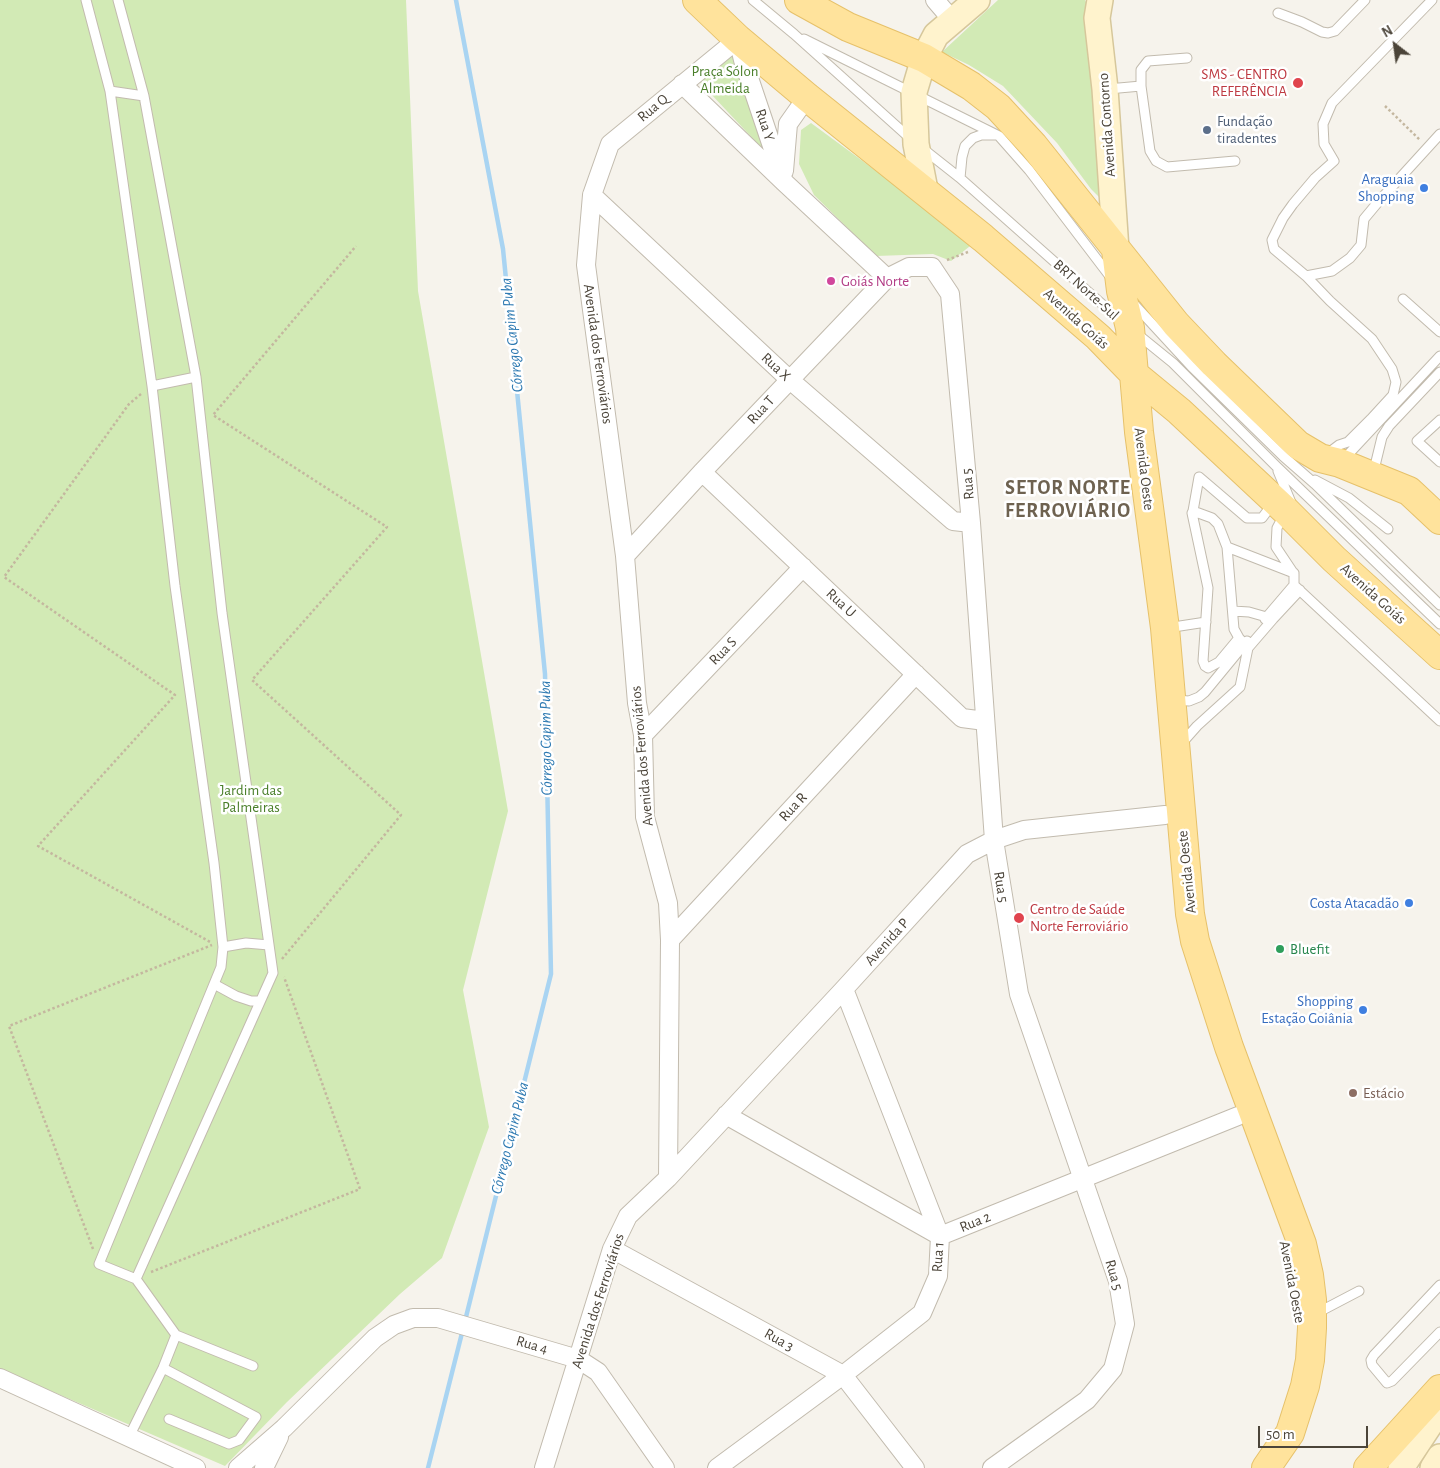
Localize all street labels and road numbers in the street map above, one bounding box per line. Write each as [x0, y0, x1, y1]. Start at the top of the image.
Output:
street label: Avenida Contorno [1094, 72, 1120, 178]
street label: Rua Q [634, 90, 672, 126]
street label: Rua Y [751, 107, 779, 143]
street label: BRT Norte-Sul [1049, 256, 1123, 324]
street label: Avenida dos Ferroviários [579, 283, 617, 425]
street label: Avenida Goiás [1039, 285, 1113, 353]
street label: Rua X [757, 349, 795, 385]
street label: Rua T [743, 392, 779, 428]
street label: Avenida Oeste [1130, 426, 1158, 512]
street label: Rua 5 [958, 468, 978, 500]
street label: Avenida Goiás [1336, 560, 1410, 628]
street label: Rua U [822, 585, 860, 621]
street label: Rua S [705, 633, 741, 669]
street label: Avenida dos Ferroviários [627, 685, 657, 827]
street label: Rua R [775, 789, 811, 825]
street label: Avenida Oeste [1174, 830, 1200, 914]
street label: Rua 5 [990, 870, 1012, 904]
street label: Avenida P [861, 915, 913, 969]
street label: Rua 2 [957, 1208, 993, 1236]
street label: Avenida dos Ferroviários [568, 1231, 628, 1371]
street label: Avenida Oeste [1275, 1239, 1309, 1325]
street label: Rua 1 [928, 1241, 948, 1273]
street label: Rua 5 [1101, 1257, 1127, 1293]
street label: Rua 3 [761, 1325, 797, 1355]
street label: Rua 4 [514, 1332, 550, 1358]

